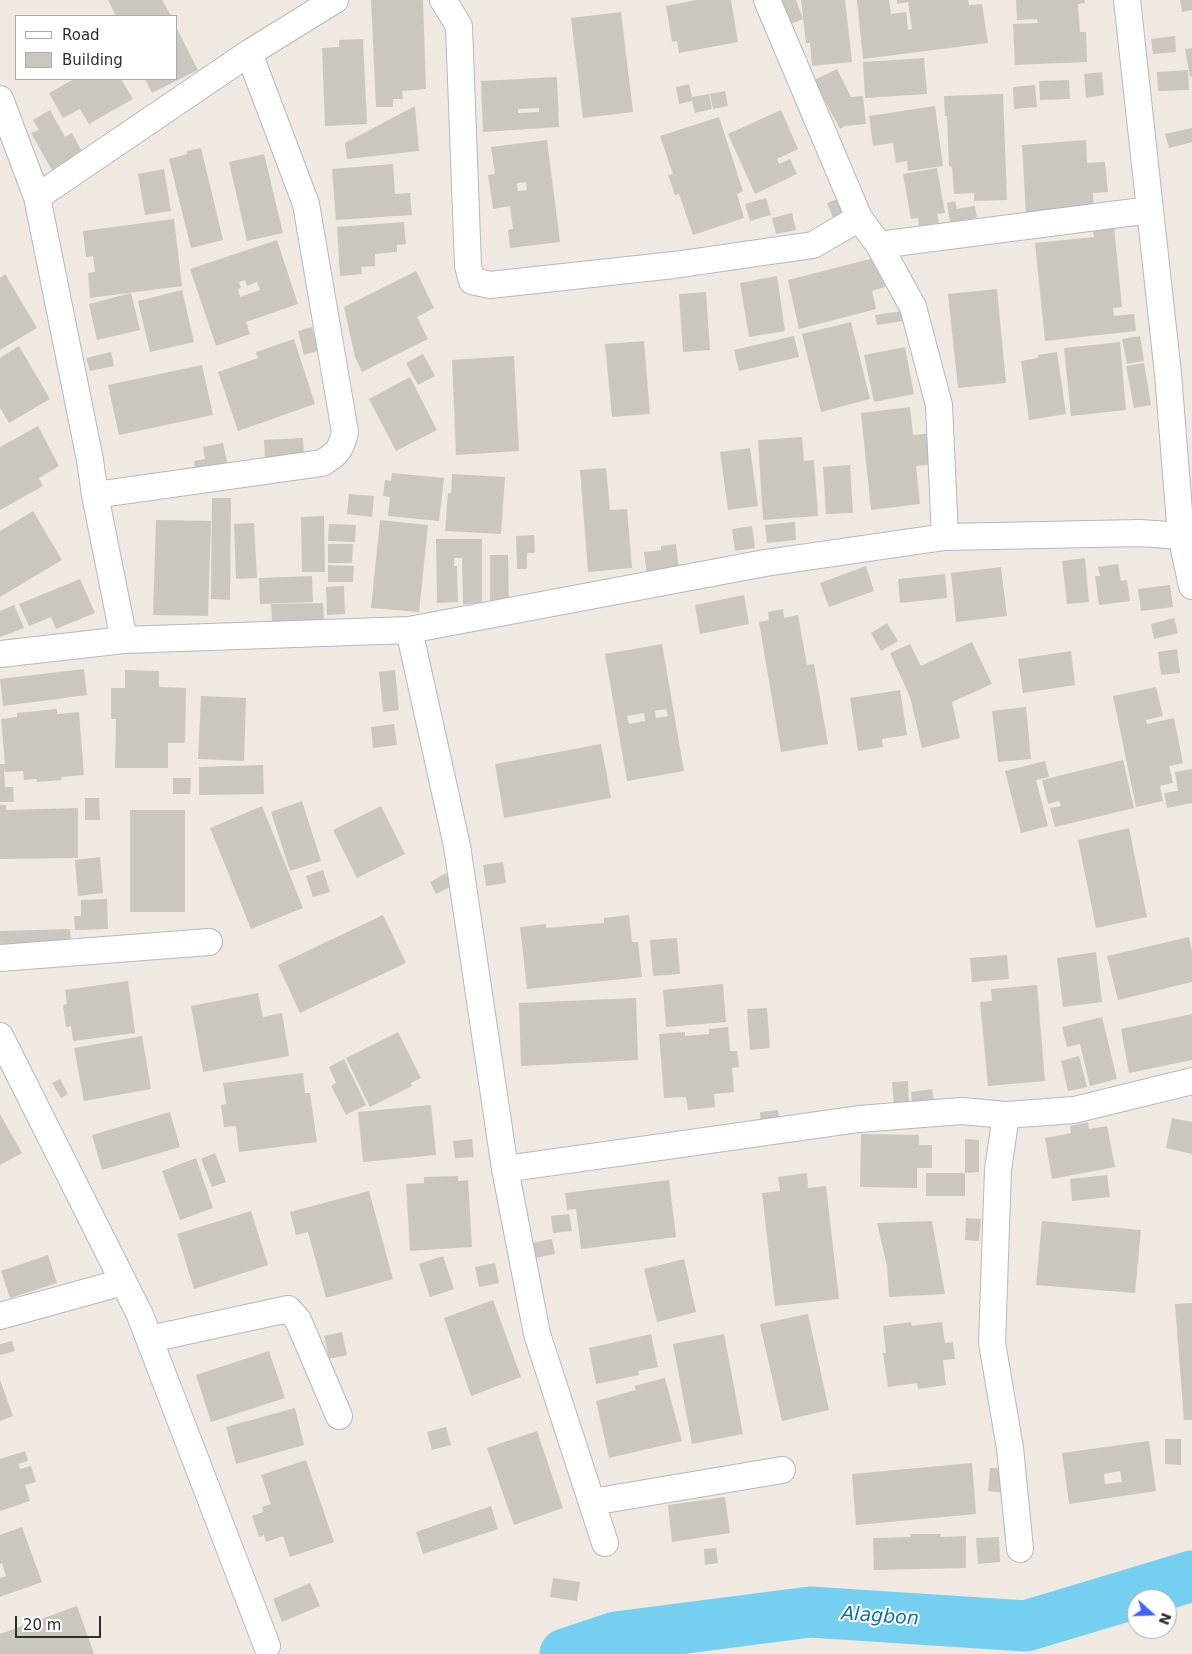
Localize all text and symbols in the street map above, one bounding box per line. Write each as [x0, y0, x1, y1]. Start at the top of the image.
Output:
legend [15, 15, 178, 80]
text: Road [62, 26, 100, 44]
text: Building [62, 51, 123, 69]
north arrow [1127, 1589, 1177, 1639]
water label: Alagbon [840, 1603, 920, 1631]
scale bar [18, 1606, 104, 1638]
text: N [1156, 1611, 1175, 1627]
text: 20 m [23, 1616, 61, 1634]

